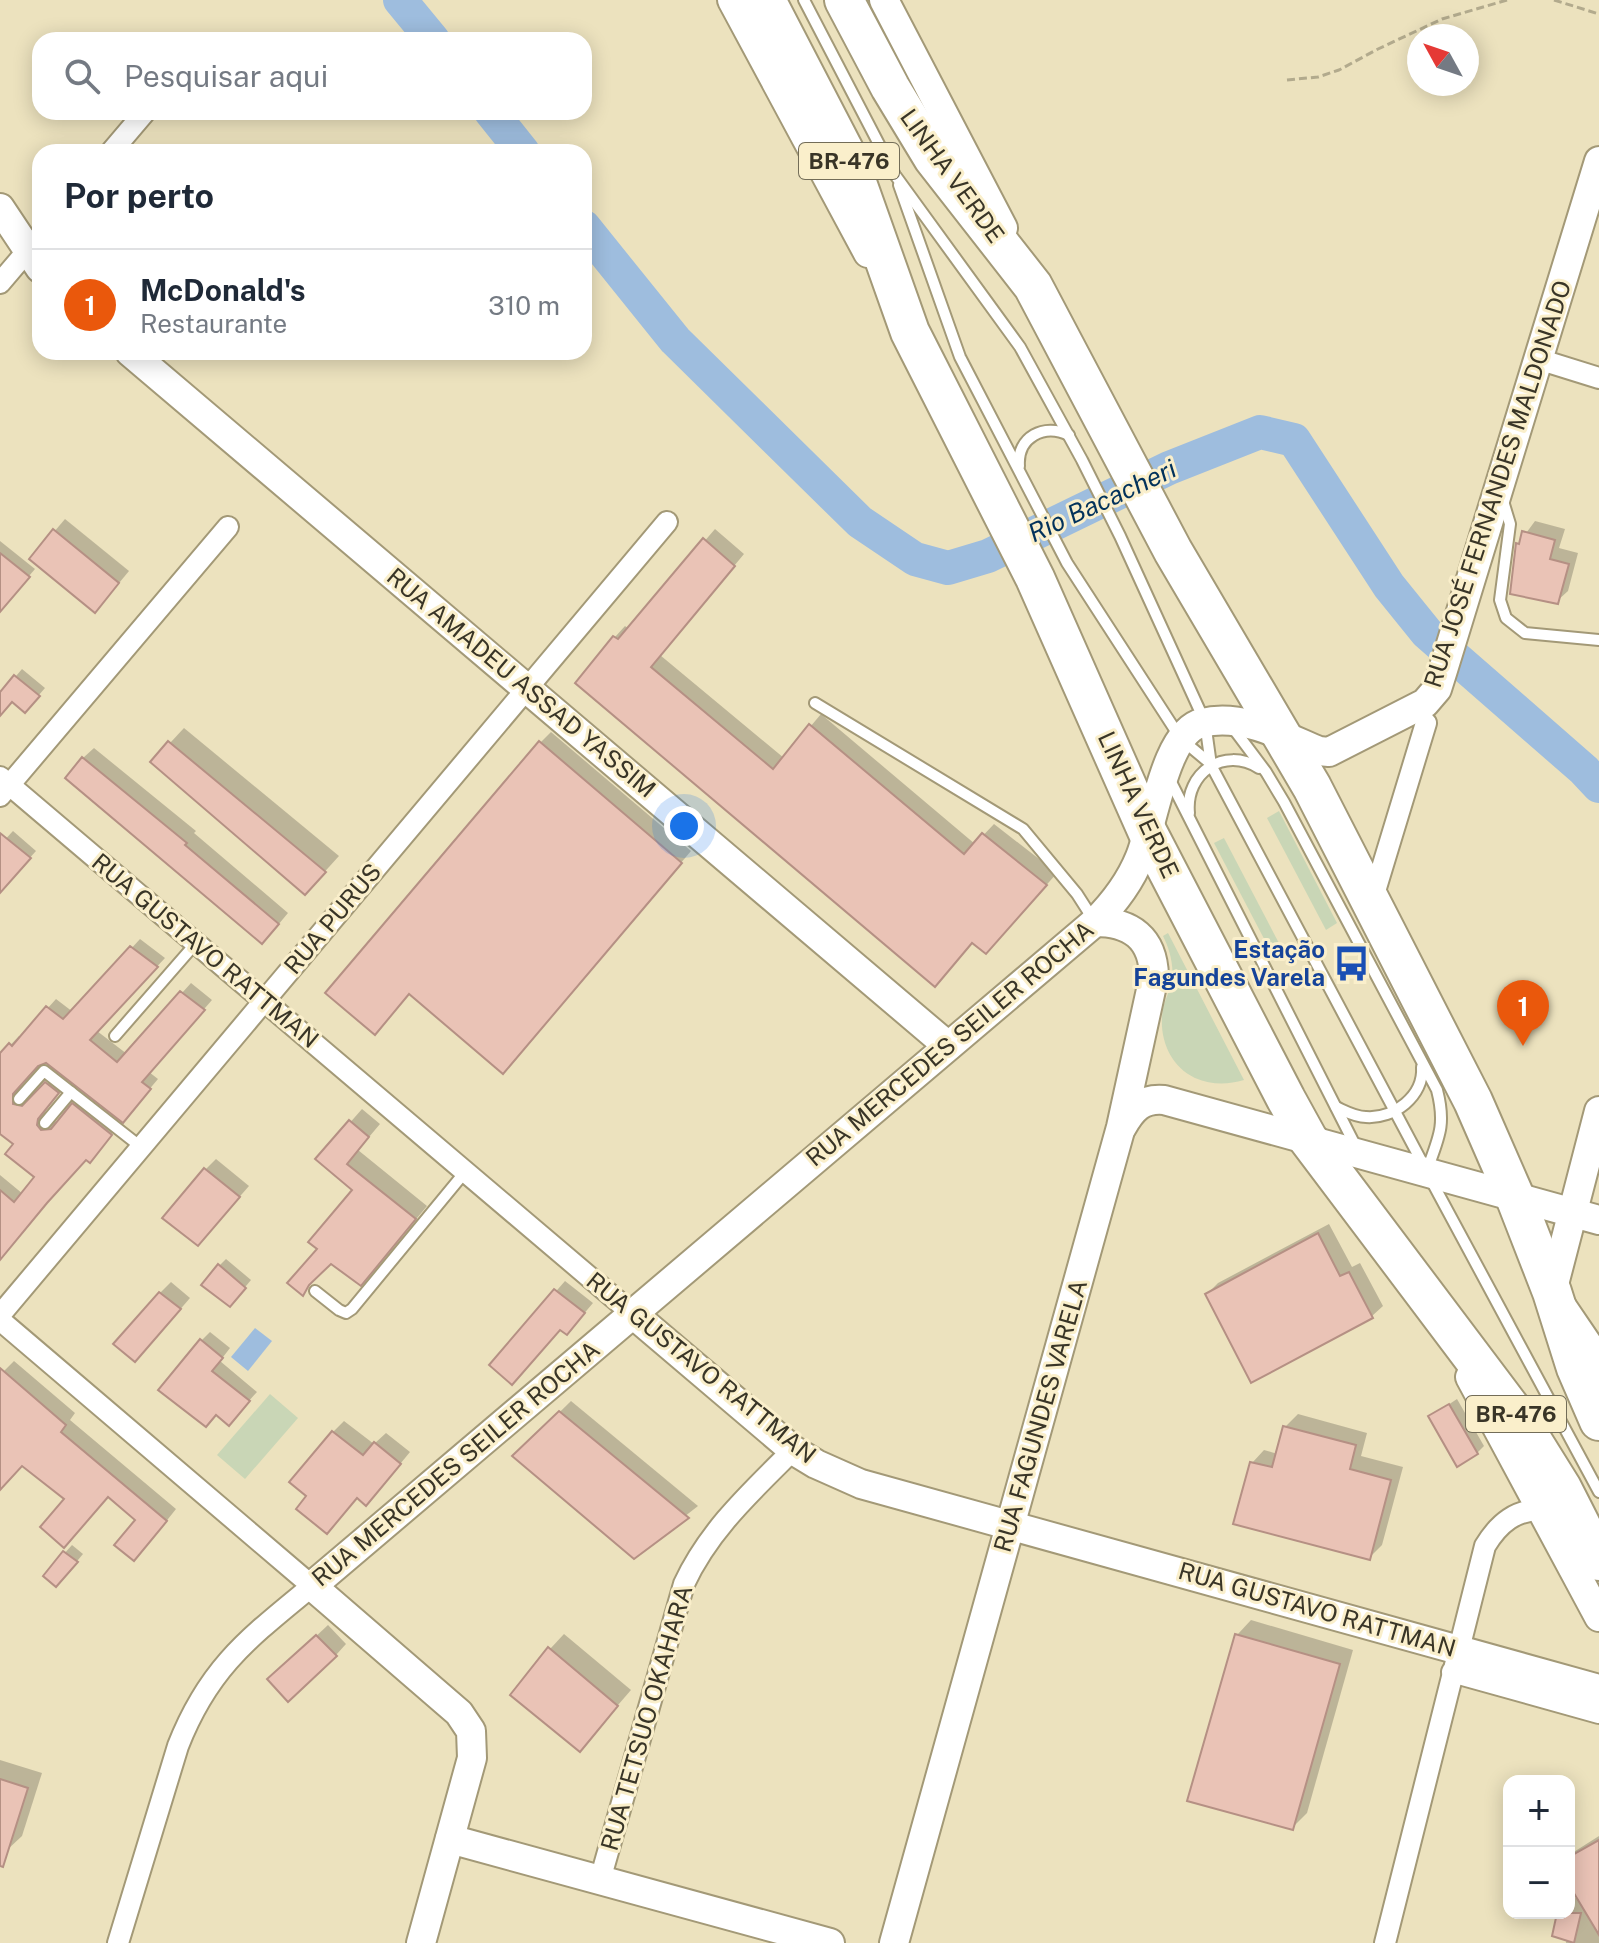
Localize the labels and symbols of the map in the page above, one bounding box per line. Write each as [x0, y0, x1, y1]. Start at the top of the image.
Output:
north arrow [1407, 24, 1479, 96]
street label: LINHA VERDE [895, 103, 1011, 248]
road number: BR-476 [799, 143, 899, 179]
street label: RUA JOSÉ FERNANDES MALDONADO [1418, 277, 1576, 691]
water label: Rio Bacacheri [1023, 452, 1181, 548]
street label: RUA AMADEU ASSAD YASSIM [382, 562, 662, 803]
street label: LINHA VERDE [1093, 727, 1185, 882]
your location [664, 806, 704, 846]
street label: RUA GUSTAVO RATTMAN [87, 847, 325, 1053]
street label: RUA PURUS [278, 857, 386, 979]
street label: RUA MERCEDES SEILER ROCHA [800, 915, 1099, 1172]
place label: Estação Fagundes Varela [1133, 935, 1325, 991]
bus stop icon: Estação Fagundes Varela [1332, 945, 1370, 983]
pin: 1 [1497, 980, 1549, 1046]
street label: RUA GUSTAVO RATTMAN [581, 1266, 822, 1468]
street label: RUA FAGUNDES VARELA [988, 1276, 1092, 1555]
street label: RUA MERCEDES SEILER ROCHA [306, 1335, 605, 1592]
road number: BR-476 [1466, 1396, 1566, 1432]
street label: RUA GUSTAVO RATTMAN [1175, 1556, 1459, 1662]
street label: RUA TETSUO OKAHARA [595, 1582, 697, 1854]

